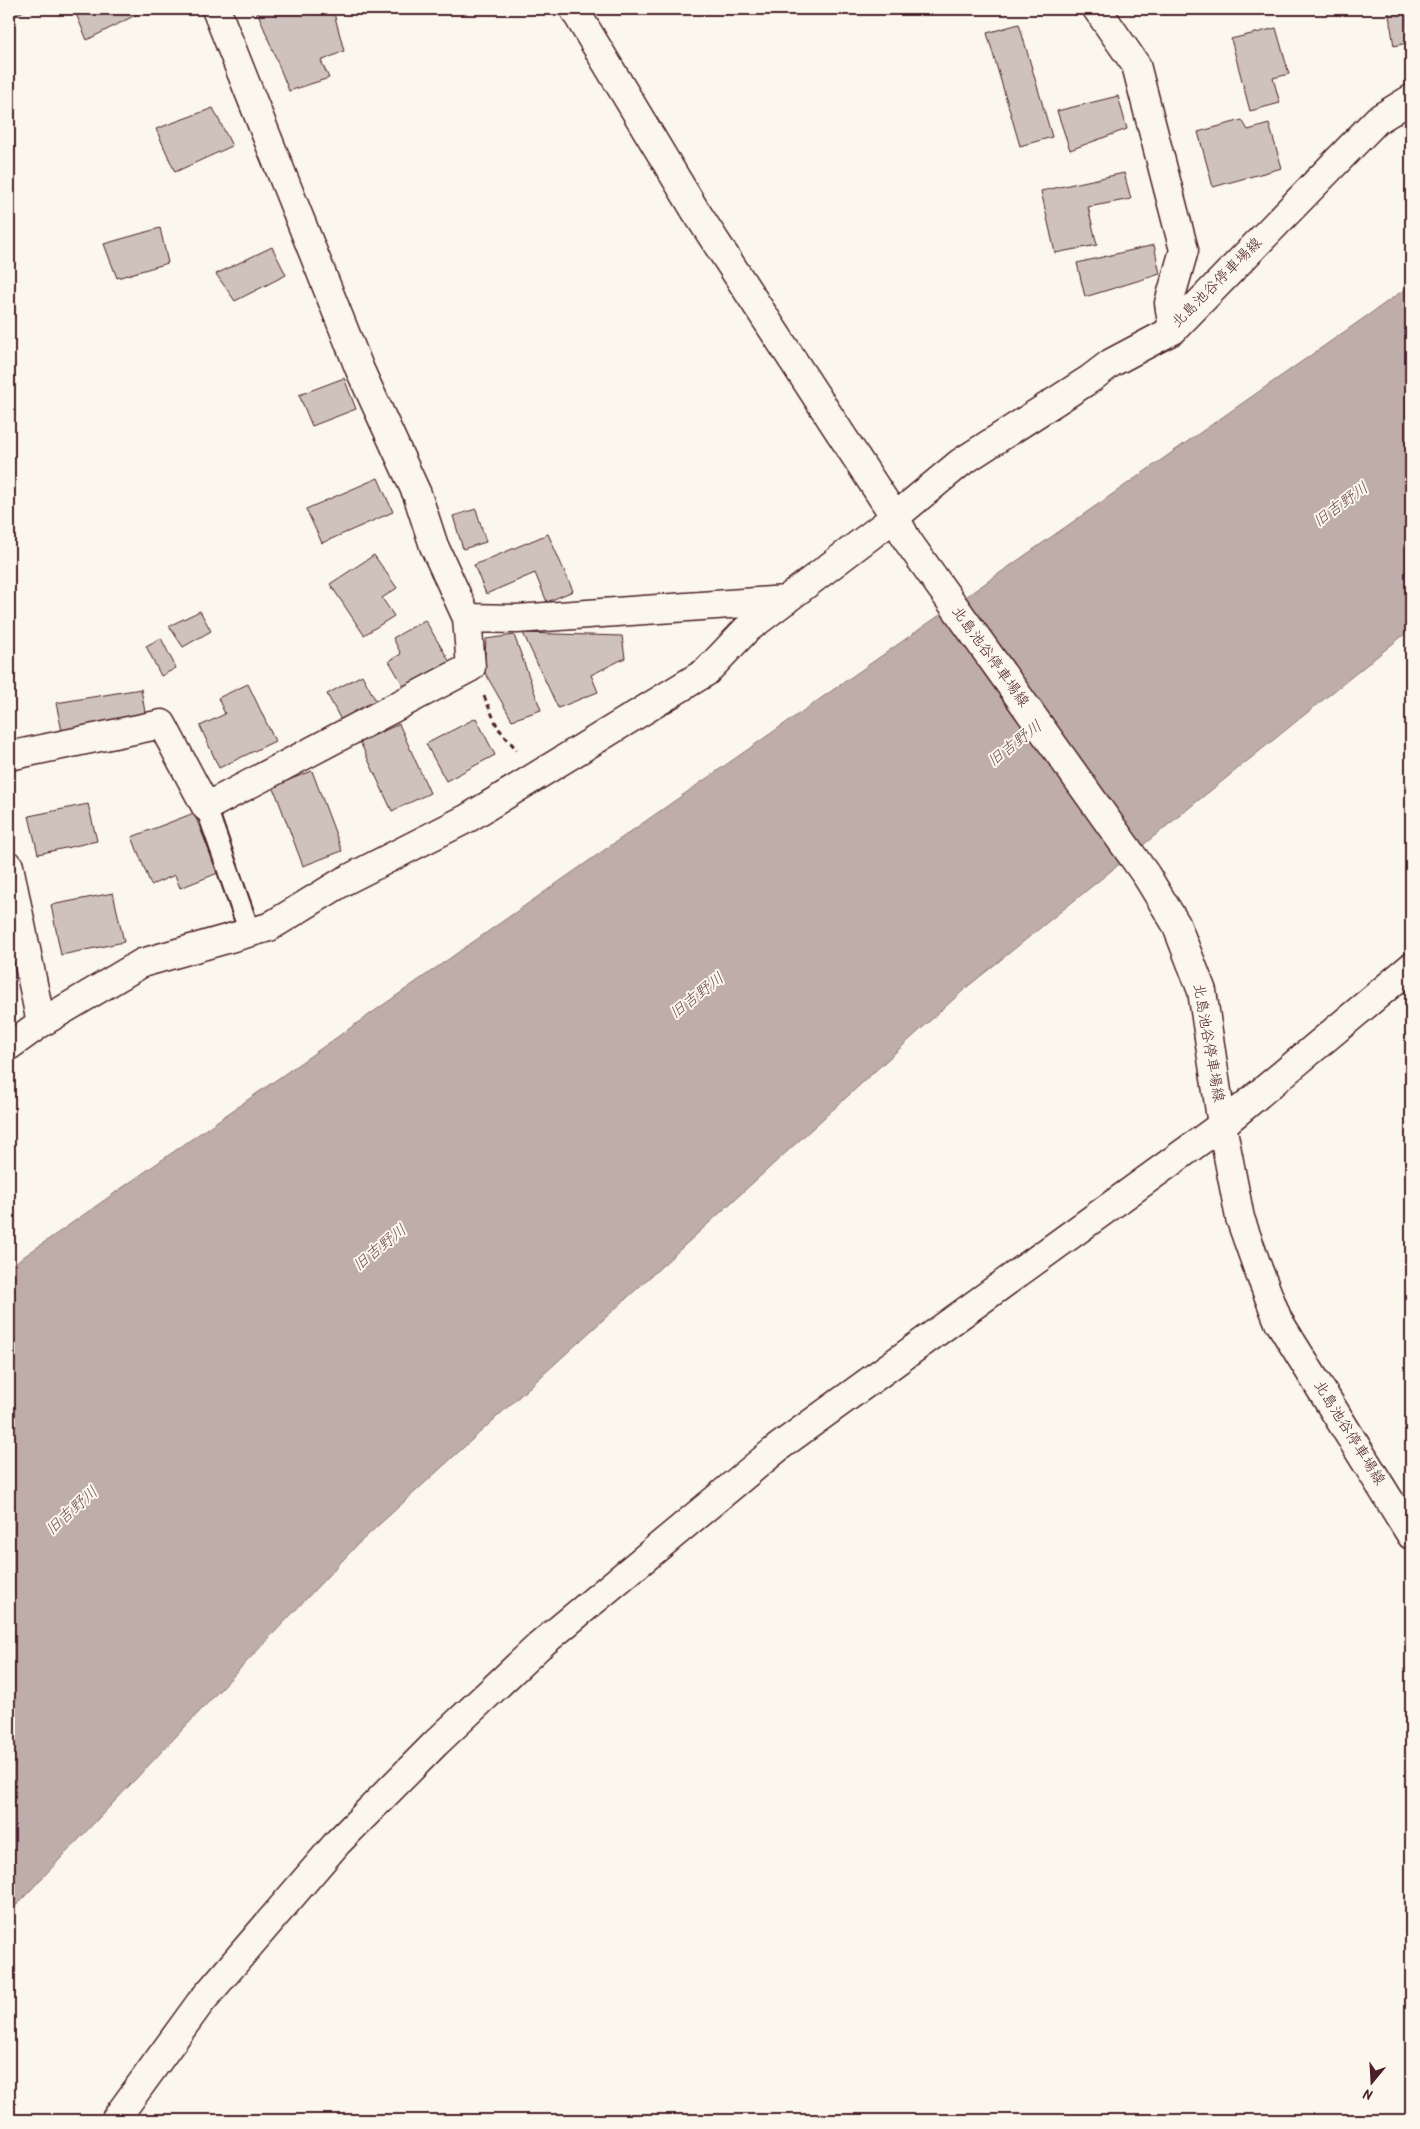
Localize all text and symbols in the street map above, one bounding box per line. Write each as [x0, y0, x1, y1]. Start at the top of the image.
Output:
street label: 北島池谷停車場線 [1166, 232, 1268, 334]
water label: 旧吉野川 [1308, 476, 1374, 534]
street label: 北島池谷停車場線 [945, 601, 1035, 713]
water label: 旧吉野川 [982, 714, 1048, 774]
water label: 旧吉野川 [664, 966, 730, 1026]
street label: 北島池谷停車場線 [1186, 982, 1230, 1104]
water label: 旧吉野川 [347, 1218, 413, 1278]
street label: 北島池谷停車場線 [1307, 1376, 1391, 1490]
water label: 旧吉野川 [40, 1480, 104, 1542]
north arrow [1348, 2056, 1398, 2106]
text: N [1361, 2082, 1376, 2105]

